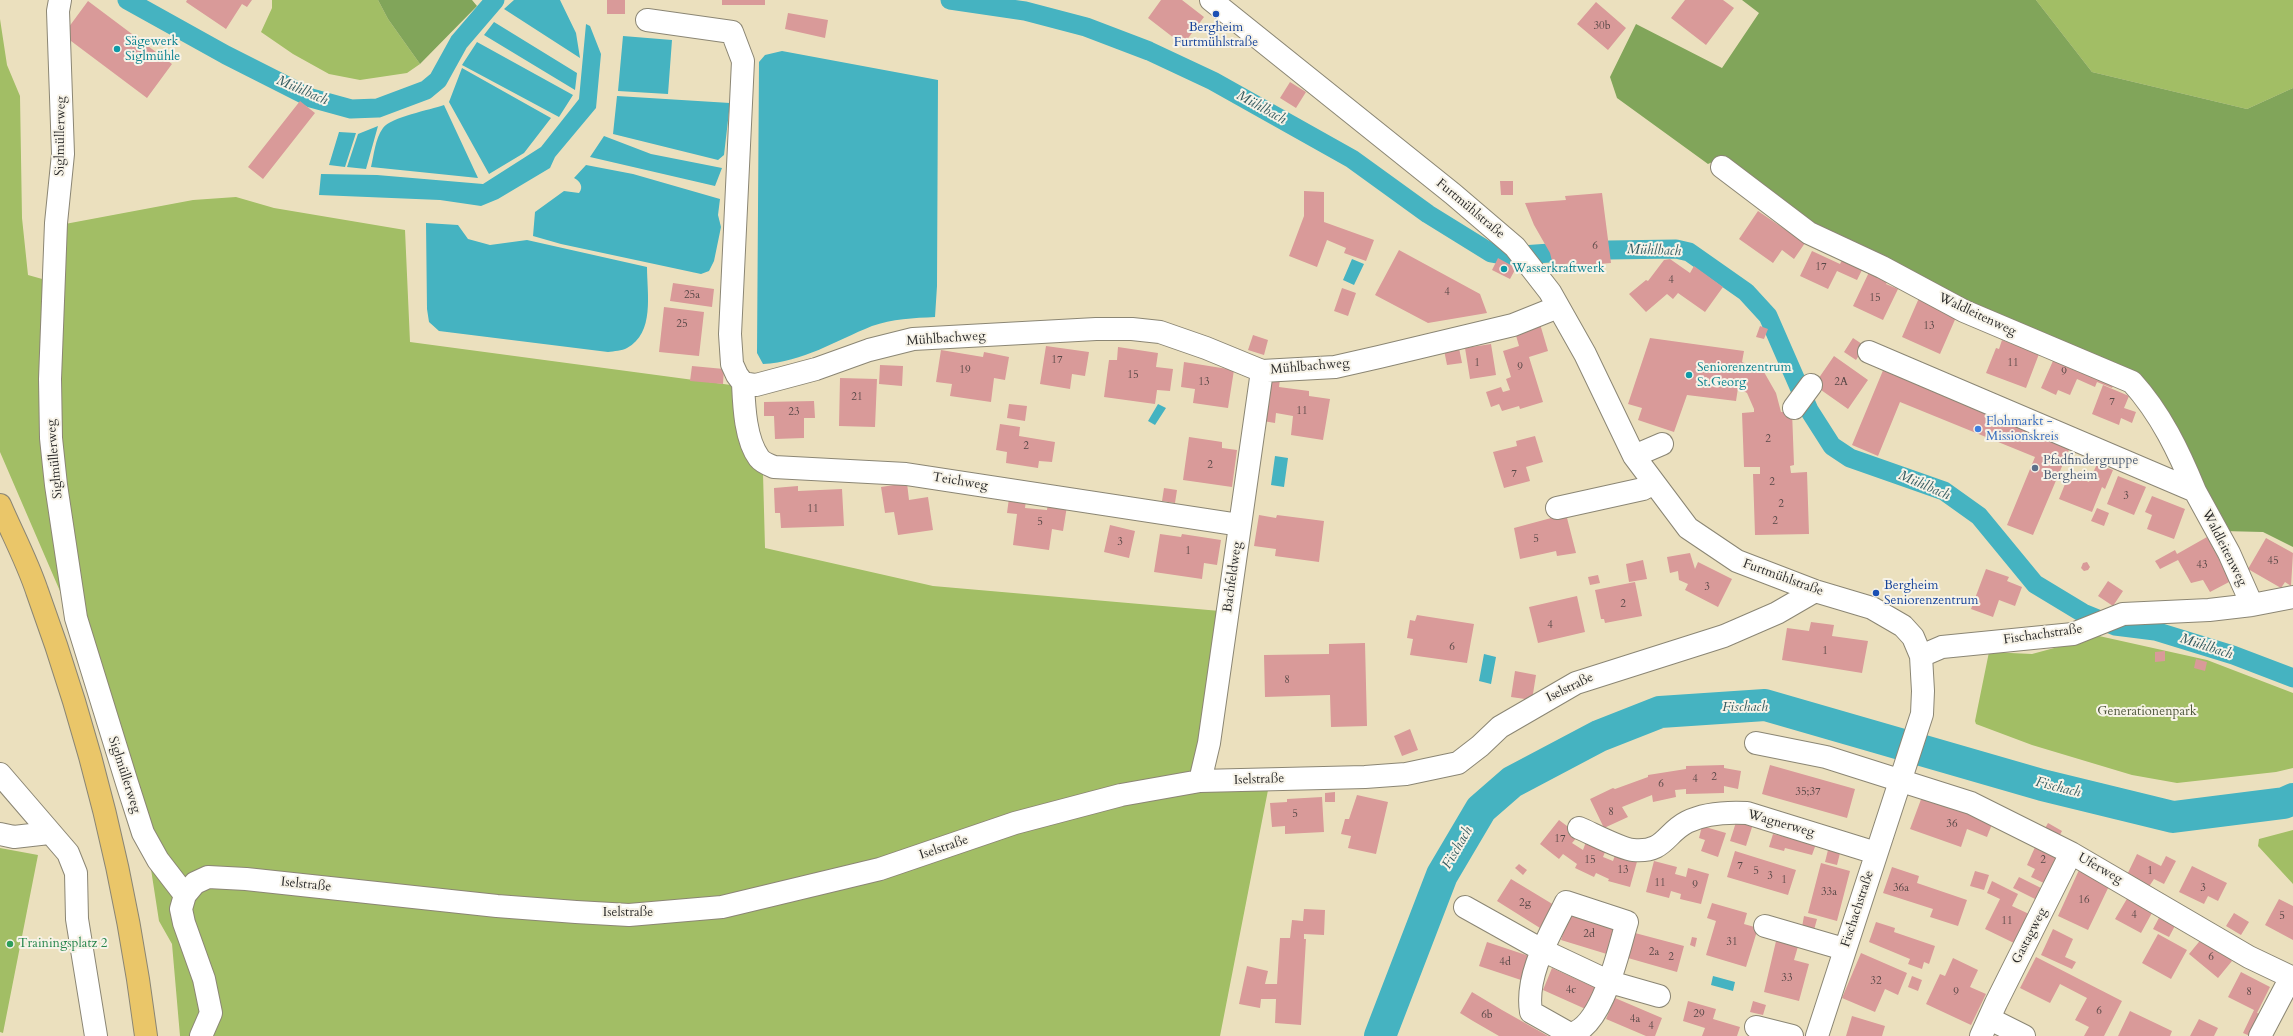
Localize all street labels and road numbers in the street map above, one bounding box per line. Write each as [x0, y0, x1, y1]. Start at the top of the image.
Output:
street label: Siglmüllerweg [53, 96, 69, 176]
street label: Furtmühlstraße [1433, 176, 1507, 242]
street label: Waldleitenweg [1936, 290, 2018, 340]
street label: Mühlbachweg [906, 328, 986, 350]
street label: Mühlbachweg [1270, 356, 1350, 378]
street label: Siglmüllerweg [44, 419, 66, 499]
street label: Teichweg [931, 470, 989, 494]
street label: Waldleitenweg [2198, 507, 2250, 589]
street label: Bachfeldweg [1220, 541, 1246, 613]
street label: Furtmühlstraße [1741, 556, 1825, 600]
street label: Fischachstraße [2002, 622, 2084, 648]
street label: Iselstraße [1544, 670, 1596, 706]
street label: Siglmüllerweg [104, 735, 144, 815]
street label: Iselstraße [1234, 771, 1284, 789]
street label: Wagnerweg [1746, 807, 1816, 841]
street label: Iselstraße [918, 832, 970, 864]
street label: Uferweg [2075, 850, 2125, 888]
street label: Fischachstraße [1838, 869, 1878, 949]
street label: Iselstraße [280, 875, 332, 895]
street label: Iselstraße [603, 905, 653, 921]
street label: Gastagweg [2009, 905, 2051, 967]

